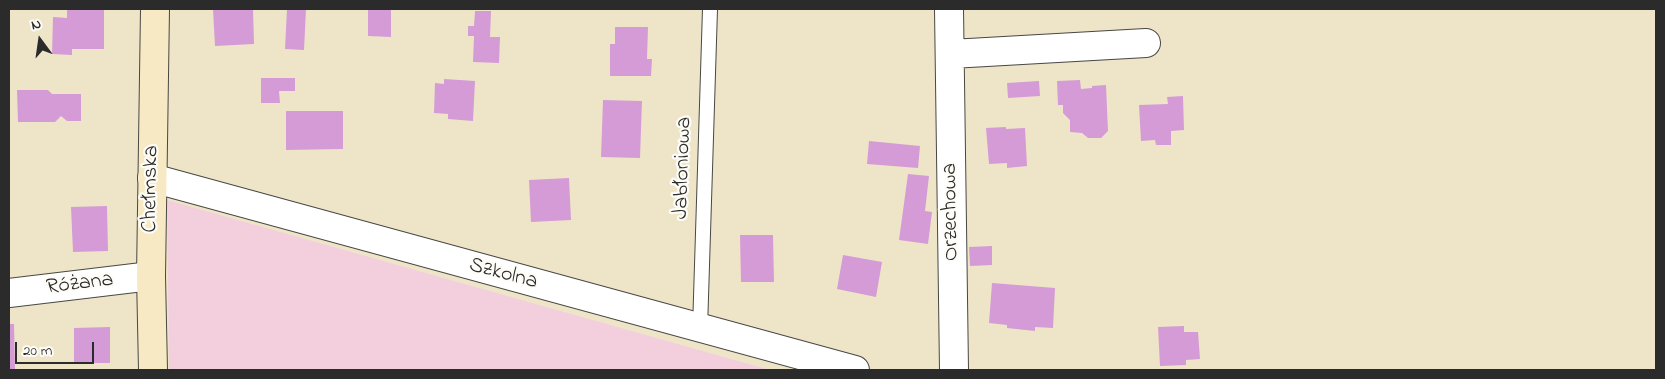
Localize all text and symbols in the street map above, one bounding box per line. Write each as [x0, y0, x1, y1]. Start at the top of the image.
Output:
text: N [29, 14, 43, 36]
north arrow [15, 15, 65, 65]
street label: Jabłoniowa [669, 116, 699, 220]
street label: Chełmska [138, 145, 166, 233]
street label: Orzechowa [938, 163, 966, 261]
street label: Szkolna [466, 253, 540, 297]
street label: Różana [45, 268, 115, 302]
scale bar [18, 332, 96, 364]
text: 20 m [23, 340, 52, 362]

